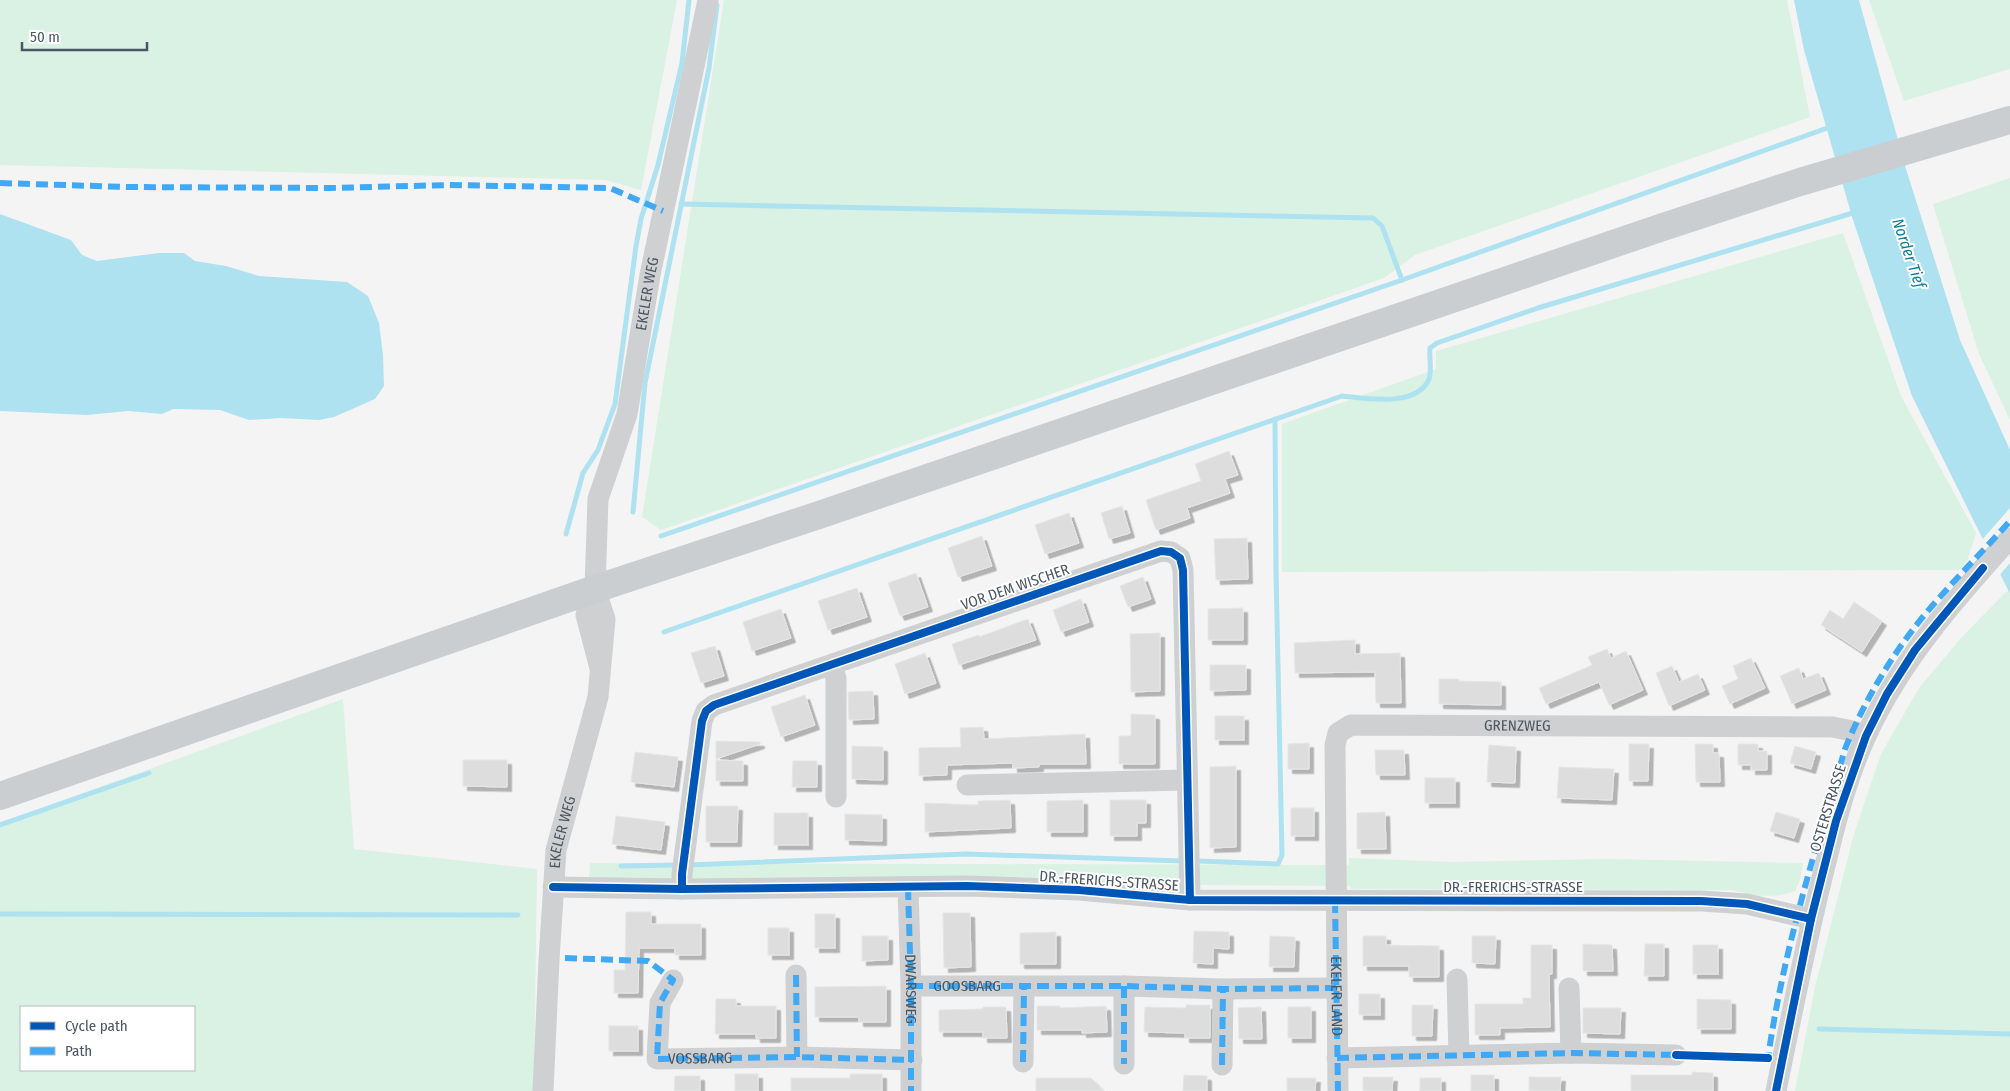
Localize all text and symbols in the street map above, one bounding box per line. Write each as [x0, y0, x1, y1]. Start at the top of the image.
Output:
scale bar [22, 20, 148, 52]
text: 50 m [30, 28, 60, 46]
water label: Norder Tief [1888, 216, 1930, 292]
street label: EKELER WEG [632, 256, 663, 332]
street label: VOR DEM WISCHER [959, 560, 1071, 614]
street label: GRENZWEG [1484, 717, 1551, 735]
street label: OSTERSTRASSE [1806, 762, 1850, 854]
street label: EKELER WEG [546, 794, 579, 869]
street label: DR.-FRERICHS-STRASSE [1039, 867, 1179, 895]
street label: DR.-FRERICHS-STRASSE [1443, 878, 1583, 896]
street label: DWARSWEG [901, 954, 920, 1024]
street label: EKELER LAND [1327, 956, 1346, 1036]
street label: GOOSBARG [933, 977, 1001, 995]
legend [20, 1006, 195, 1071]
text: Cycle path [65, 1017, 128, 1035]
text: Path [65, 1042, 92, 1060]
street label: VOSSBARG [668, 1049, 732, 1068]

